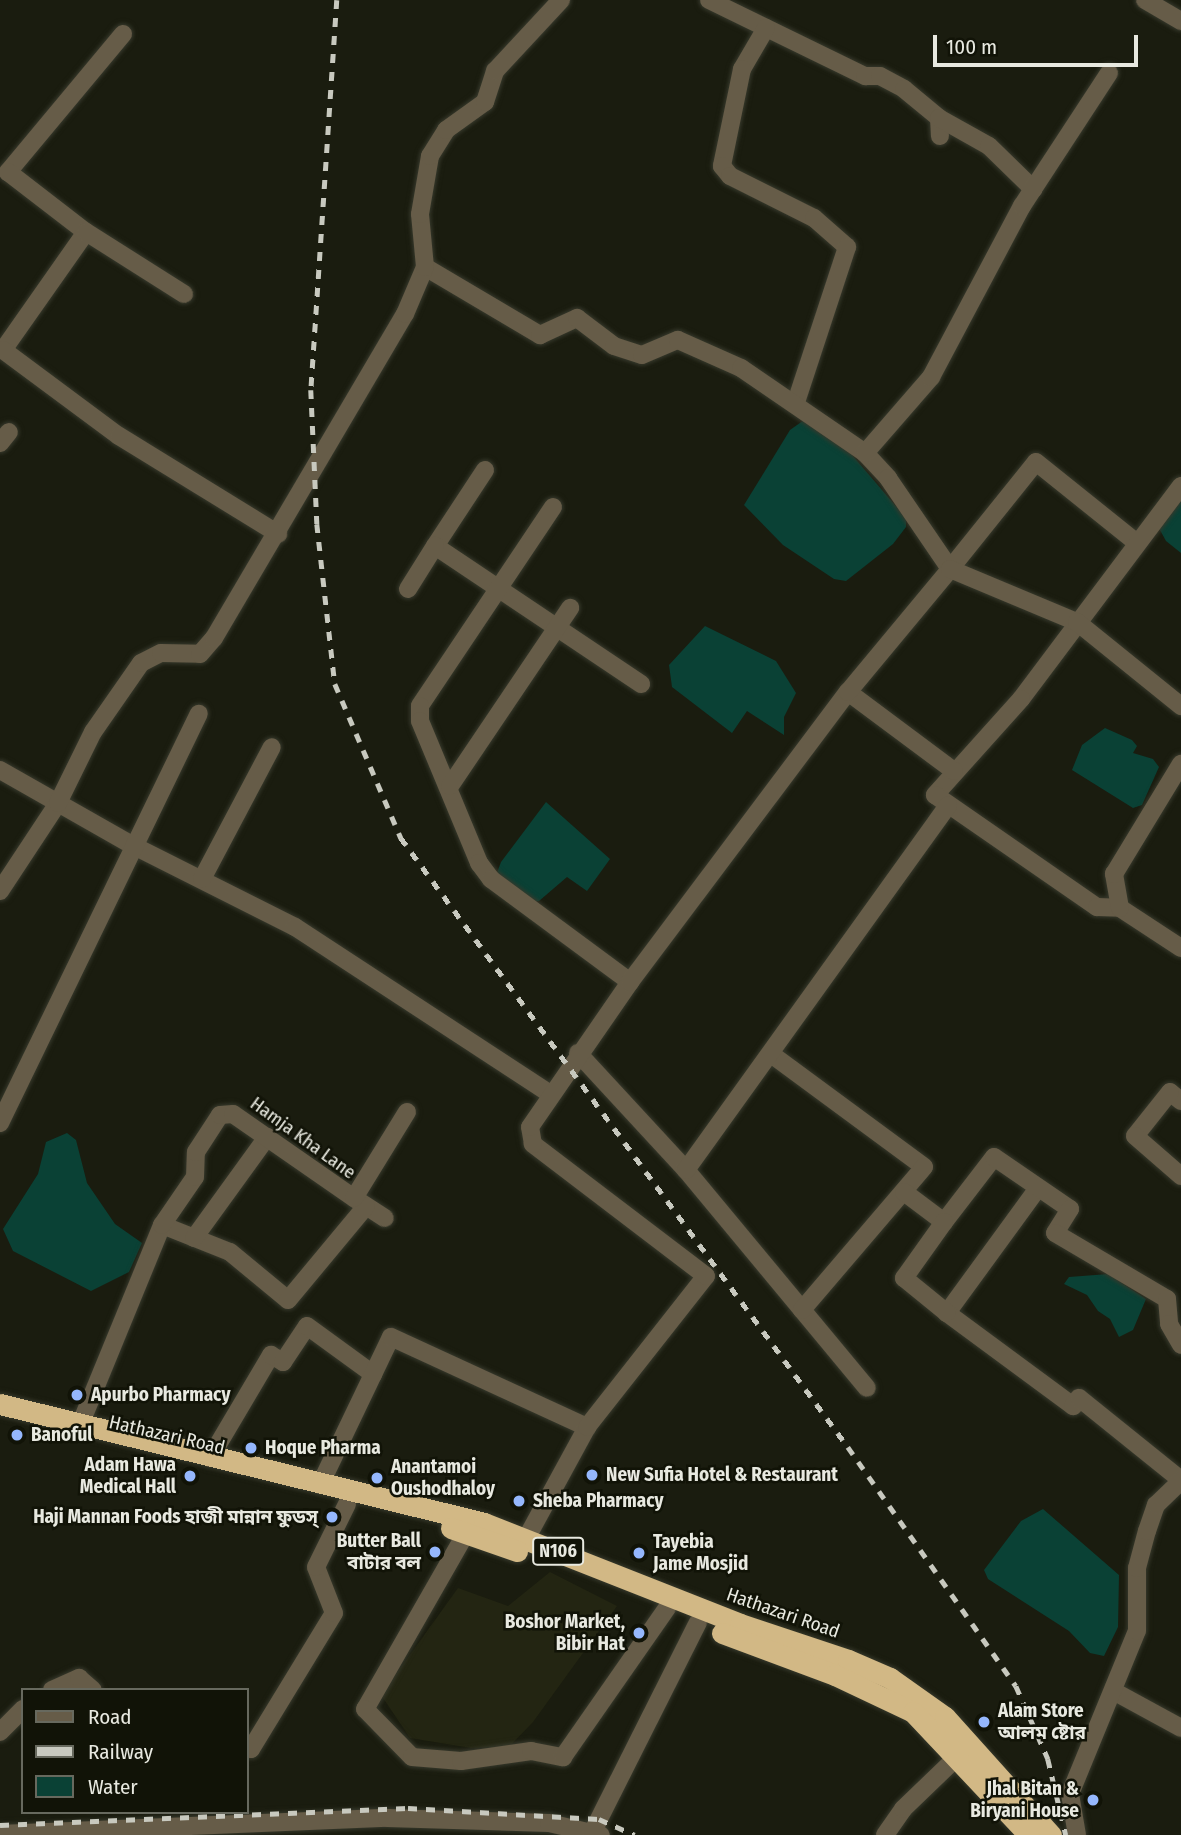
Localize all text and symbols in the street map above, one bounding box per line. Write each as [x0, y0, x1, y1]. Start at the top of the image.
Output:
scale bar [936, 21, 1141, 65]
text: 100 m [946, 34, 997, 60]
street label: Hamja Kha Lane [246, 1092, 360, 1184]
place label: Apurbo Pharmacy [91, 1384, 230, 1406]
marker: Apurbo Pharmacy [69, 1387, 85, 1403]
street label: Hathazari Road [107, 1411, 227, 1459]
place label: Banoful [31, 1424, 92, 1446]
marker: Banoful [9, 1427, 25, 1443]
place label: Hoque Pharma [265, 1437, 381, 1459]
marker: Hoque Pharma [243, 1440, 259, 1456]
place label: Adam Hawa Medical Hall [80, 1454, 176, 1498]
place label: Anantamoi Oushodhaloy [391, 1456, 495, 1500]
place label: New Sufia Hotel & Restaurant [606, 1464, 838, 1486]
marker: New Sufia Hotel & Restaurant [584, 1467, 600, 1483]
marker: Adam Hawa Medical Hall [182, 1468, 198, 1484]
marker: Anantamoi Oushodhaloy [369, 1470, 385, 1486]
place label: Sheba Pharmacy [533, 1490, 664, 1512]
marker: Sheba Pharmacy [511, 1493, 527, 1509]
place label: Haji Mannan Foods হাজী মান্নান ফুডস্ [33, 1506, 318, 1528]
marker: Haji Mannan Foods হাজী মান্নান ফুডস্ [324, 1509, 340, 1525]
place label: Butter Ball বাটার বল [337, 1530, 421, 1574]
place label: Tayebia Jame Mosjid [653, 1531, 748, 1575]
road number: N106 [532, 1536, 584, 1566]
marker: Butter Ball বাটার বল [427, 1544, 443, 1560]
marker: Tayebia Jame Mosjid [631, 1545, 647, 1561]
street label: Hathazari Road [723, 1583, 843, 1643]
place label: Boshor Market, Bibir Hat [505, 1611, 625, 1655]
marker: Boshor Market, Bibir Hat [631, 1625, 647, 1641]
legend [21, 1688, 248, 1814]
place label: Alam Store আলম ষ্টোর [998, 1700, 1086, 1744]
text: Road [88, 1704, 132, 1730]
marker: Alam Store আলম ষ্টোর [976, 1714, 992, 1730]
text: Railway [88, 1739, 153, 1765]
text: Water [88, 1774, 138, 1800]
place label: Jhal Bitan & Biryani House [970, 1778, 1079, 1822]
marker: Jhal Bitan & Biryani House [1085, 1792, 1101, 1808]

